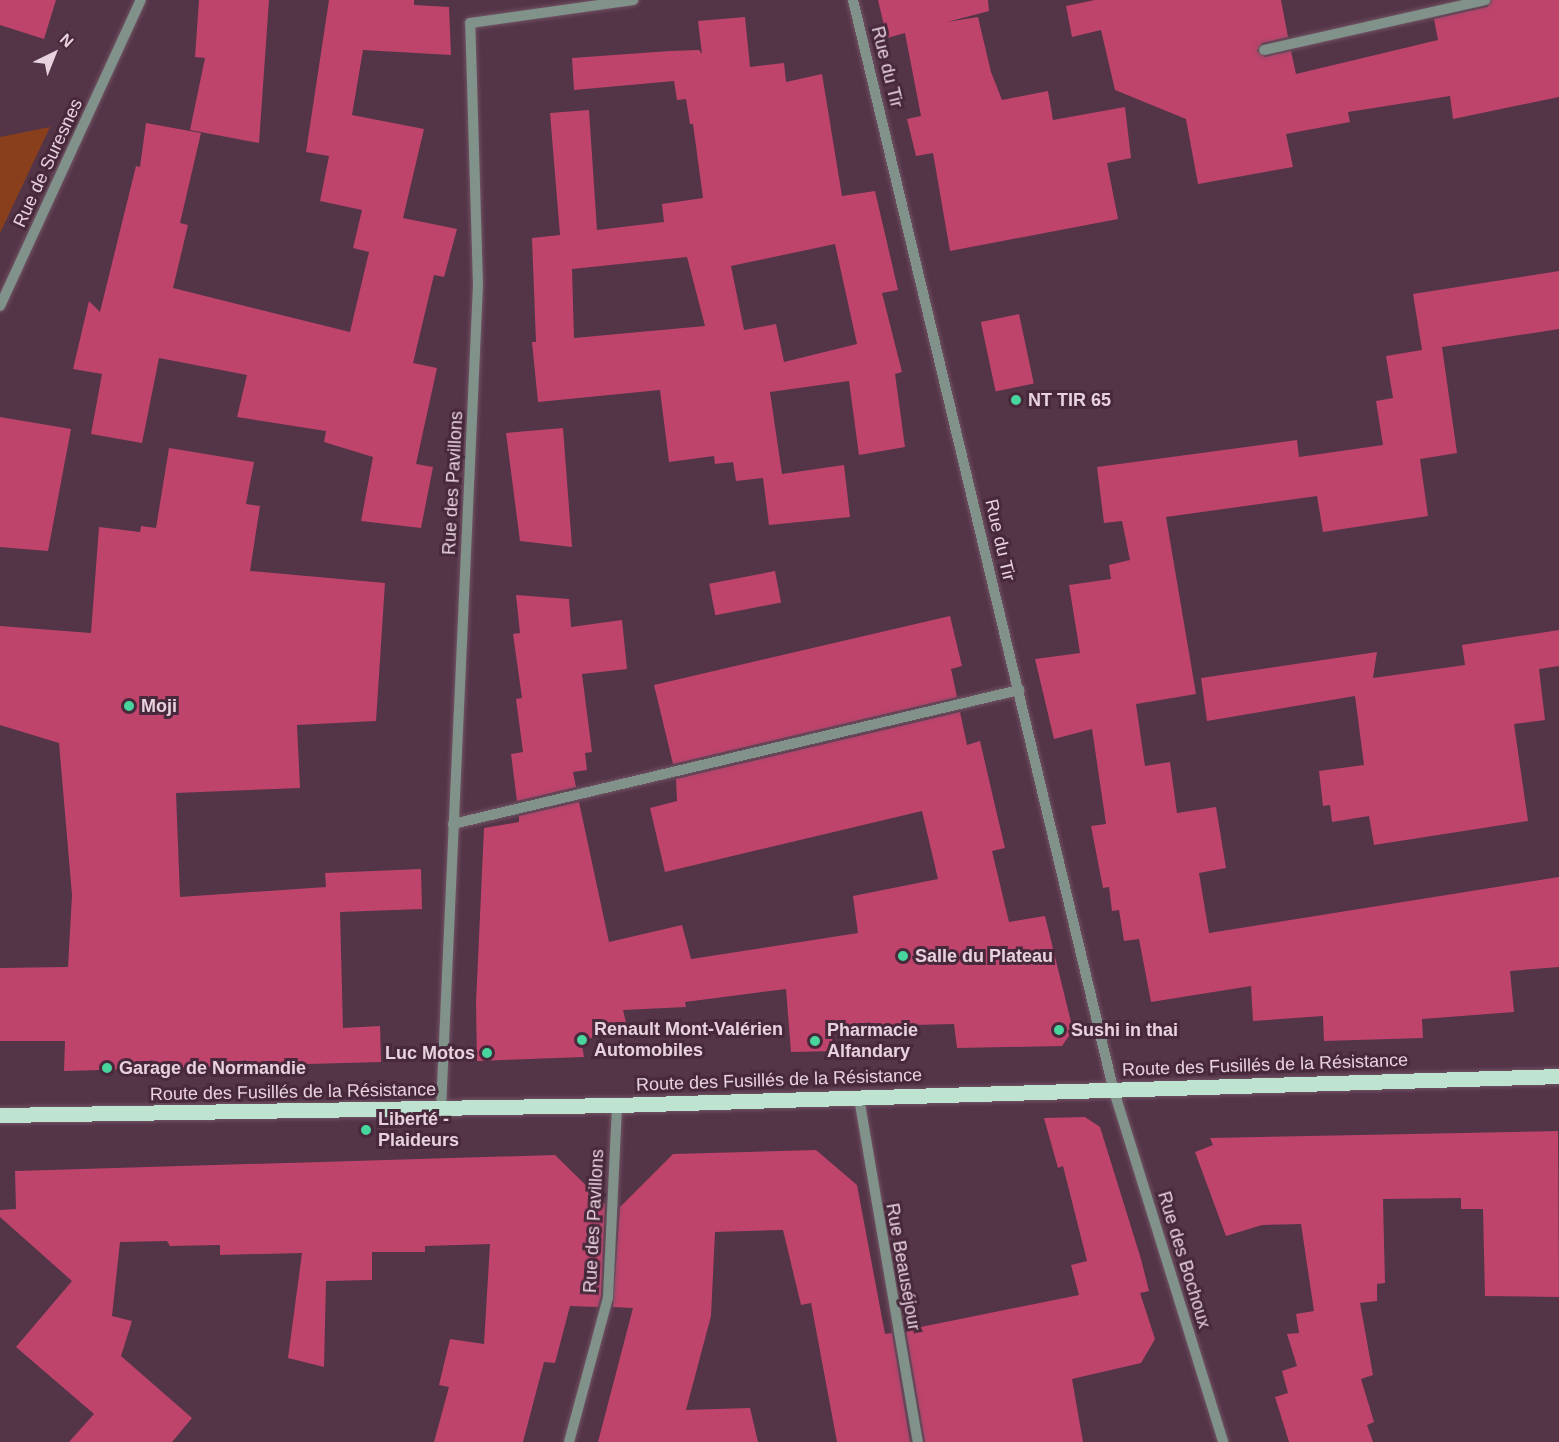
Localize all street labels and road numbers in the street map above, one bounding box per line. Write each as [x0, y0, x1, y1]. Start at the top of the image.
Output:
street label: Rue du Tir [866, 24, 908, 110]
street label: Rue de Suresnes [9, 95, 87, 231]
street label: Rue des Pavillons [438, 410, 468, 556]
street label: Rue du Tir [980, 497, 1020, 583]
street label: Route des Fusillés de la Résistance [1122, 1049, 1408, 1081]
street label: Route des Fusillés de la Résistance [636, 1064, 922, 1096]
street label: Route des Fusillés de la Résistance [150, 1079, 436, 1105]
street label: Rue des Pavillons [579, 1148, 609, 1294]
street label: Rue des Bochoux [1153, 1189, 1215, 1331]
street label: Rue Beauséjour [881, 1202, 925, 1332]

